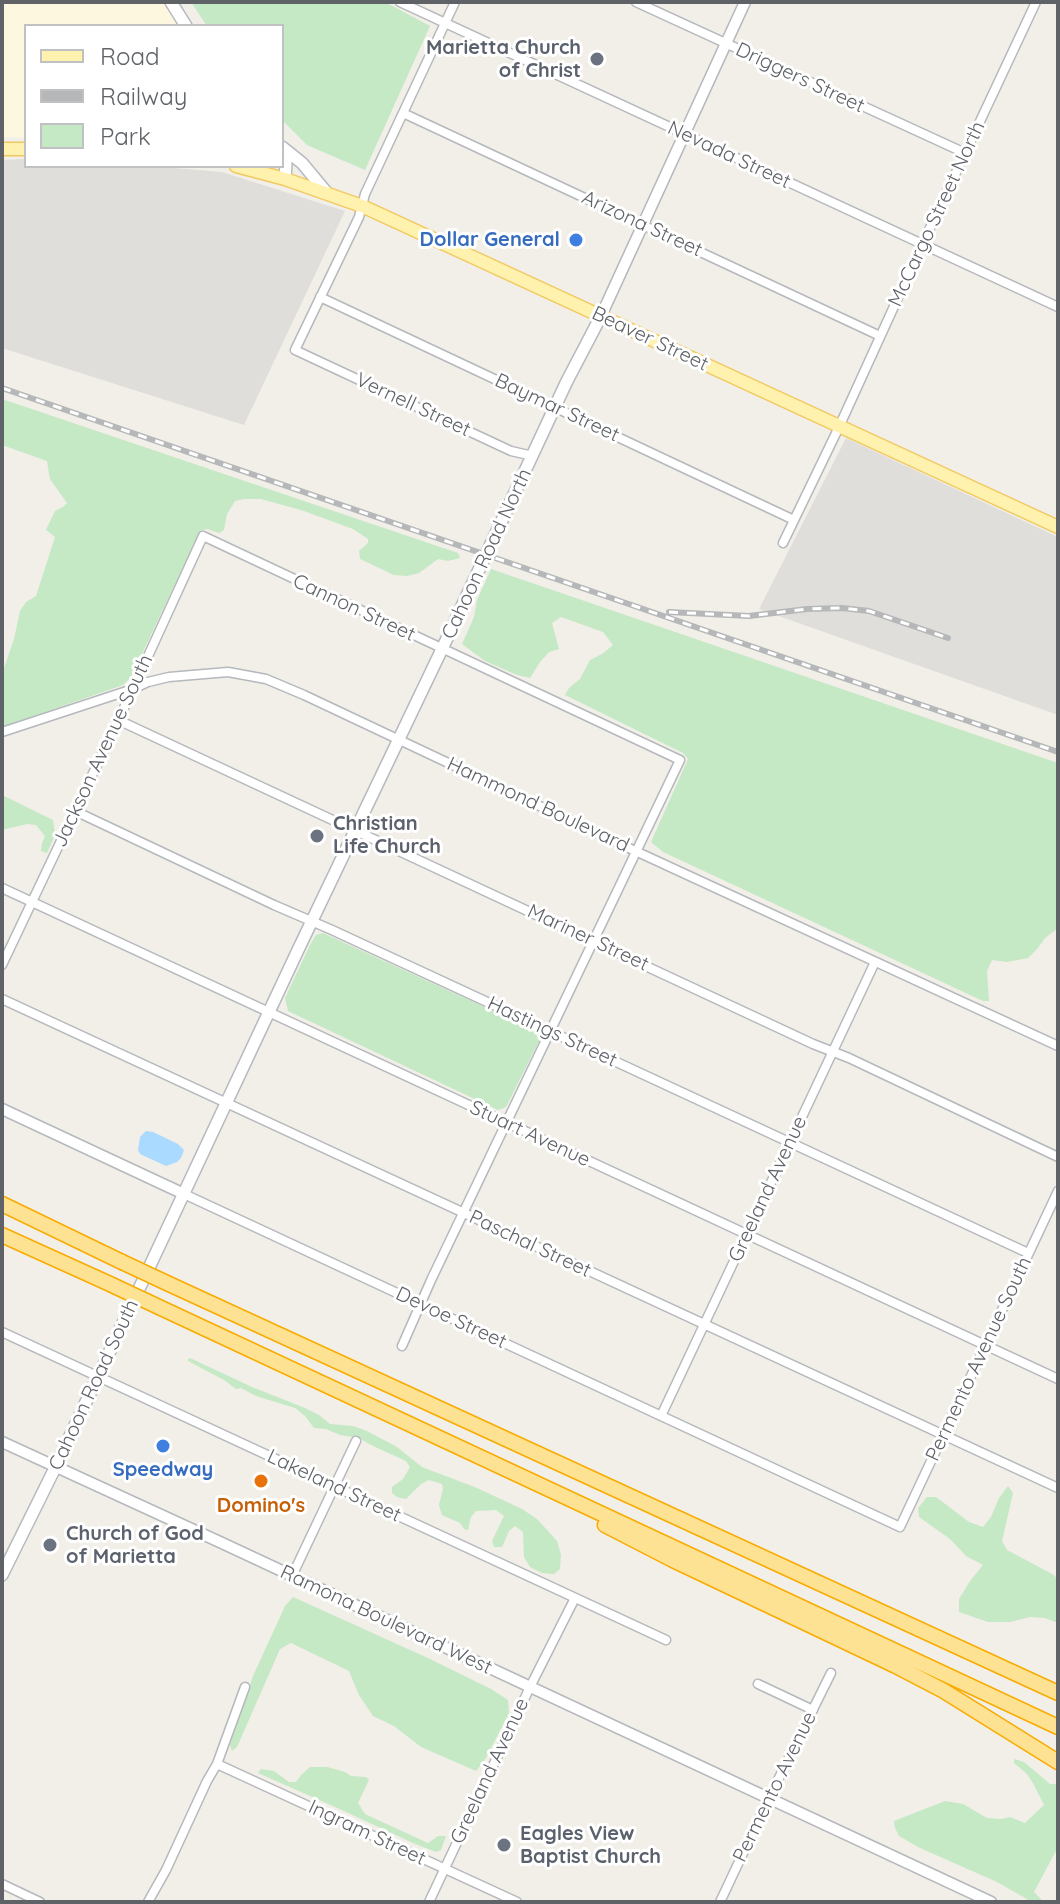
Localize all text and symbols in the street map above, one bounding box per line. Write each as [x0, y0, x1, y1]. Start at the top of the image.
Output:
legend [24, 24, 284, 168]
place label: Marietta Church of Christ [426, 36, 581, 83]
street label: Driggers Street [732, 38, 868, 118]
text: Road [100, 41, 160, 71]
marker: Marietta Church of Christ [588, 50, 606, 68]
text: Railway [100, 81, 187, 111]
street label: Nevada Street [664, 116, 794, 194]
street label: McCargo Street North [884, 118, 990, 310]
text: Park [100, 121, 151, 151]
street label: Arizona Street [578, 186, 706, 262]
place label: Dollar General [420, 228, 560, 252]
marker: Dollar General [567, 231, 585, 249]
street label: Beaver Street [588, 302, 712, 376]
street label: Vernell Street [352, 368, 474, 442]
street label: Baymar Street [491, 369, 623, 447]
street label: Cahoon Road North [437, 465, 537, 643]
street label: Cannon Street [289, 569, 419, 647]
street label: Jackson Avenue South [48, 651, 158, 851]
street label: Hammond Boulevard [443, 752, 633, 858]
place label: Christian Life Church [333, 812, 441, 859]
marker: Christian Life Church [308, 827, 326, 845]
street label: Mariner Street [523, 899, 653, 977]
street label: Hastings Street [483, 991, 621, 1073]
street label: Stuart Avenue [466, 1096, 594, 1172]
street label: Greeland Avenue [724, 1112, 812, 1266]
street label: Paschal Street [465, 1205, 595, 1283]
street label: Permento Avenue South [921, 1253, 1037, 1465]
street label: Devoe Street [392, 1282, 510, 1354]
street label: Cahoon Road South [44, 1296, 144, 1474]
marker: Speedway [154, 1437, 172, 1455]
street label: Lakeland Street [263, 1445, 405, 1527]
place label: Speedway [113, 1458, 213, 1482]
marker: Domino's [252, 1472, 270, 1490]
place label: Domino's [217, 1494, 305, 1518]
place label: Church of God of Marietta [66, 1522, 204, 1569]
marker: Church of God of Marietta [41, 1536, 59, 1554]
street label: Ramona Boulevard West [276, 1560, 496, 1680]
street label: Greeland Avenue [446, 1694, 534, 1848]
street label: Permento Avenue [728, 1708, 822, 1866]
street label: Ingram Street [304, 1795, 430, 1871]
place label: Eagles View Baptist Church [520, 1822, 661, 1869]
marker: Eagles View Baptist Church [495, 1836, 513, 1854]

